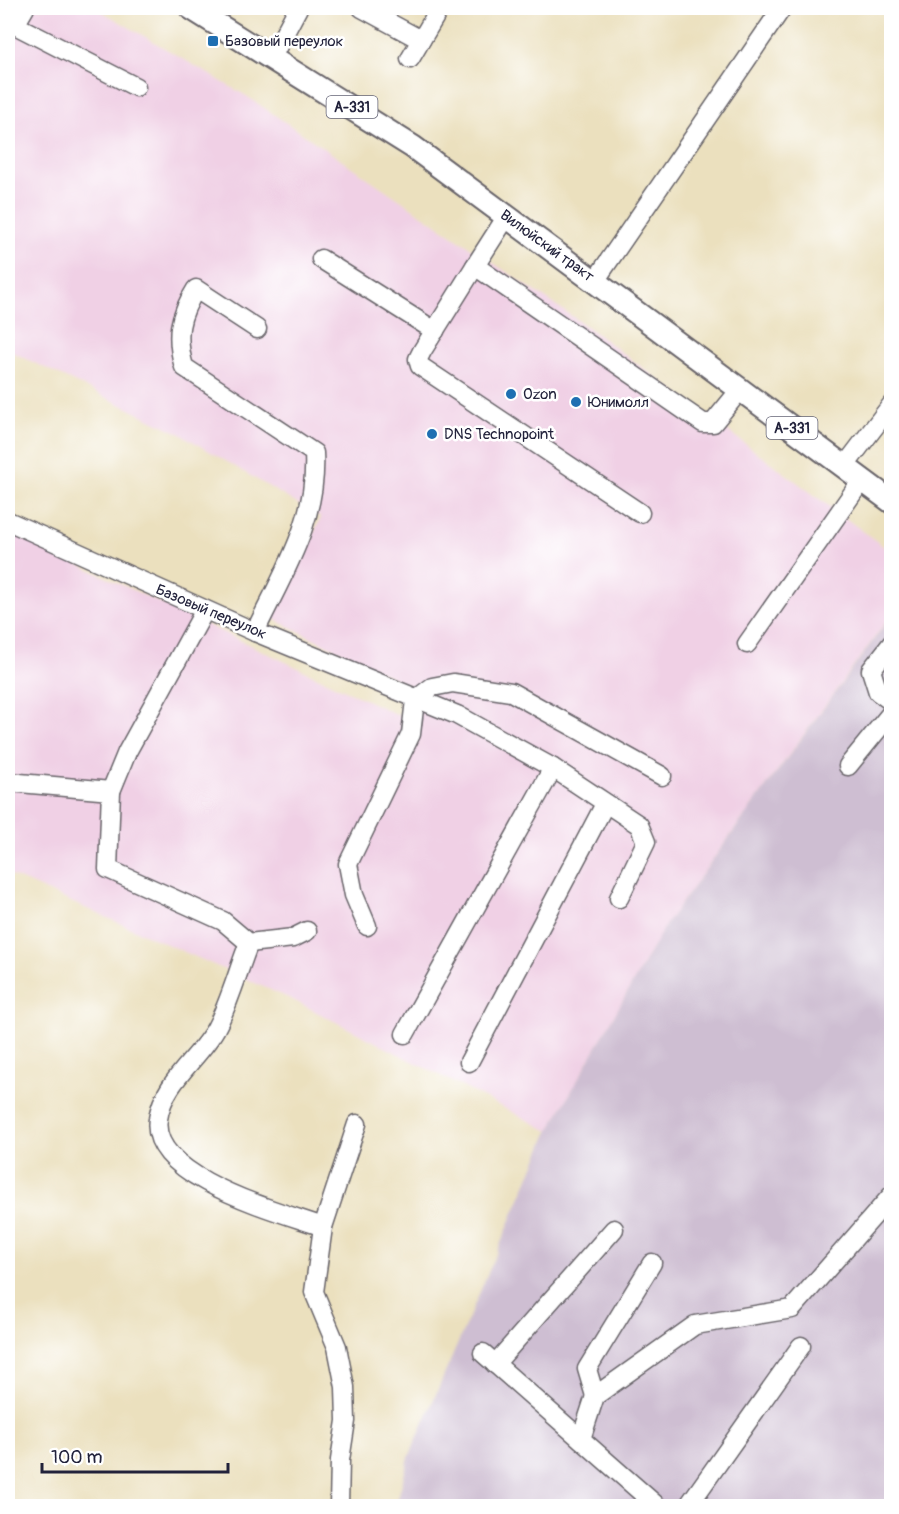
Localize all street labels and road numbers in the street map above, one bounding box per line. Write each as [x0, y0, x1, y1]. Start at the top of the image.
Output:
road number: А-331 [326, 96, 378, 118]
street label: Вилюйский тракт [496, 206, 598, 287]
road number: А-331 [766, 417, 818, 439]
street label: Базовый переулок [153, 580, 269, 644]

